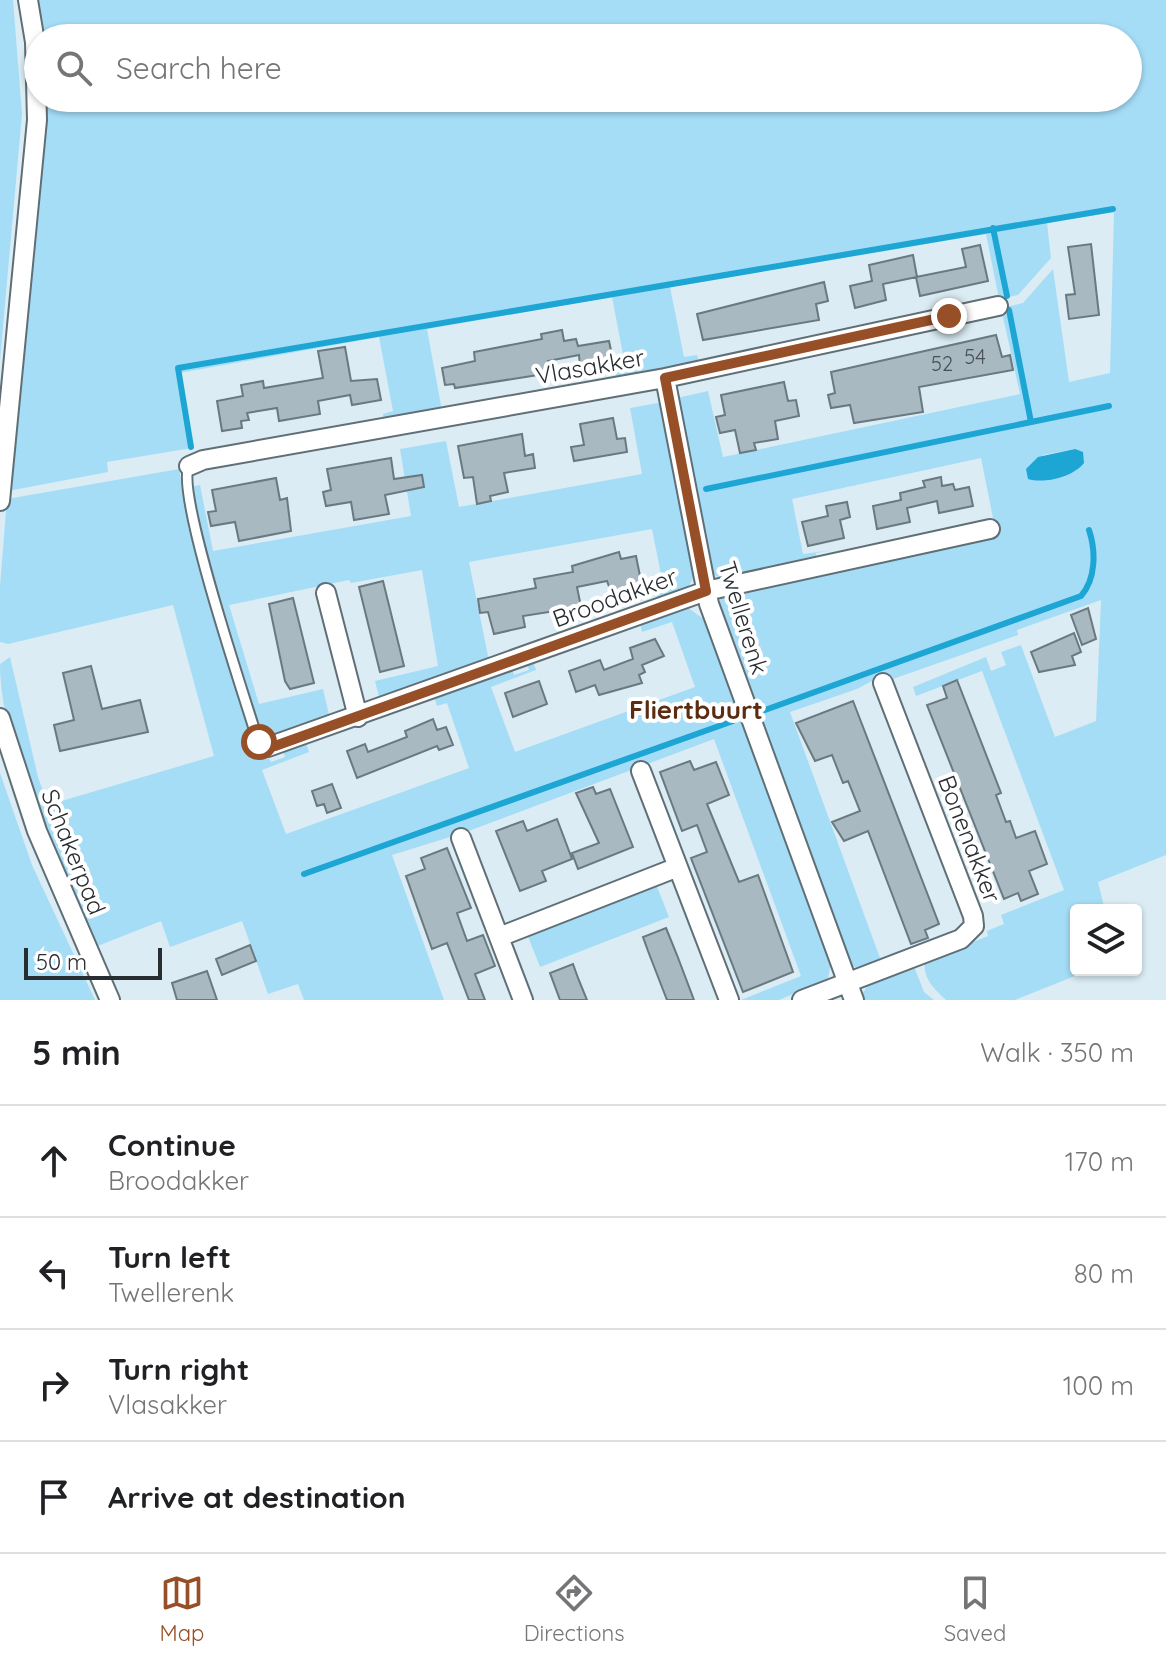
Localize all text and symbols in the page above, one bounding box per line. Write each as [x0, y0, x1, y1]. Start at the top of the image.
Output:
search box [24, 24, 1142, 112]
icon: search [52, 46, 96, 90]
text: Search here [116, 49, 282, 87]
route end [931, 298, 967, 334]
street label: Vlasakker [533, 342, 647, 390]
house number: 54 [964, 344, 986, 369]
house number: 52 [931, 351, 953, 376]
street label: Twellerenk [713, 558, 775, 678]
street label: Broodakker [548, 561, 681, 633]
district label: Fliertbuurt [629, 693, 763, 726]
route start [241, 724, 277, 760]
street label: Bonenakker [932, 771, 1008, 906]
street label: Schakerpad [35, 784, 113, 919]
map controls [1070, 904, 1142, 976]
button: layers [1070, 904, 1142, 976]
scale bar [24, 944, 162, 980]
text: 50 m [36, 948, 87, 976]
text: 5 min [32, 1031, 121, 1074]
text: Walk · 350 m [980, 1036, 1134, 1069]
text: Continue [108, 1126, 236, 1164]
icon: ahead [32, 1139, 76, 1183]
text: 170 m [1065, 1145, 1134, 1178]
text: Broodakker [108, 1164, 249, 1197]
text: Turn left [108, 1238, 231, 1276]
icon: left [32, 1251, 76, 1295]
text: 80 m [1074, 1257, 1134, 1290]
text: Twellerenk [108, 1276, 234, 1309]
text: Turn right [108, 1350, 249, 1388]
icon: right [32, 1363, 76, 1407]
text: 100 m [1063, 1369, 1134, 1402]
text: Vlasakker [108, 1388, 227, 1421]
icon: arrive [32, 1475, 76, 1519]
text: Arrive at destination [108, 1478, 406, 1516]
tab: Map [160, 1571, 204, 1647]
tab: Directions [524, 1571, 624, 1647]
tab: Saved [944, 1571, 1006, 1647]

